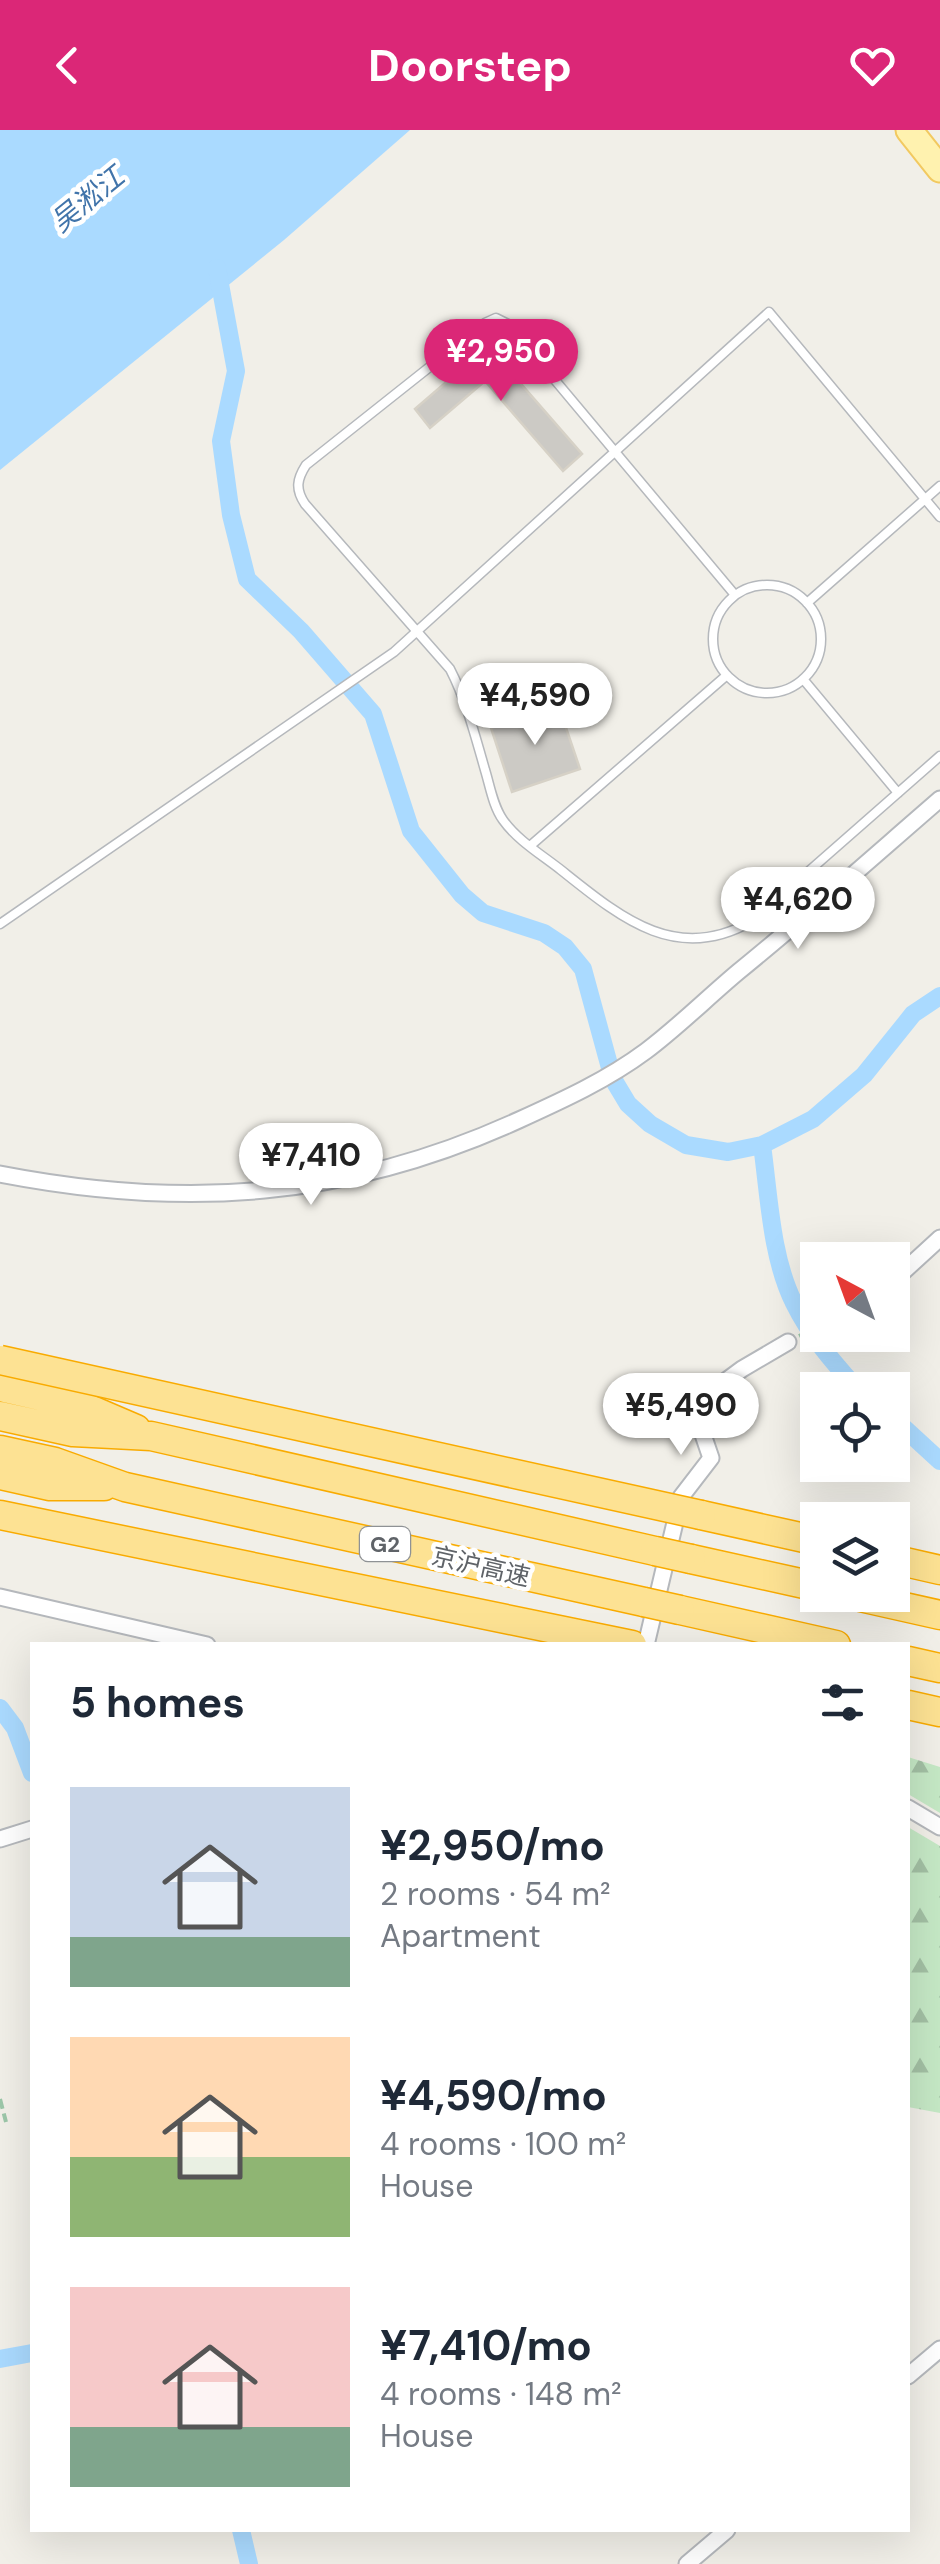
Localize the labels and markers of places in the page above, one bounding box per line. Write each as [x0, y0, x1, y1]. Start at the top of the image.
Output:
pin: ¥2,950 [420, 319, 582, 404]
pin: ¥4,590 [454, 663, 616, 748]
pin: ¥4,620 [717, 867, 879, 952]
pin: ¥7,410 [230, 1123, 392, 1208]
pin: ¥5,490 [600, 1373, 762, 1458]

